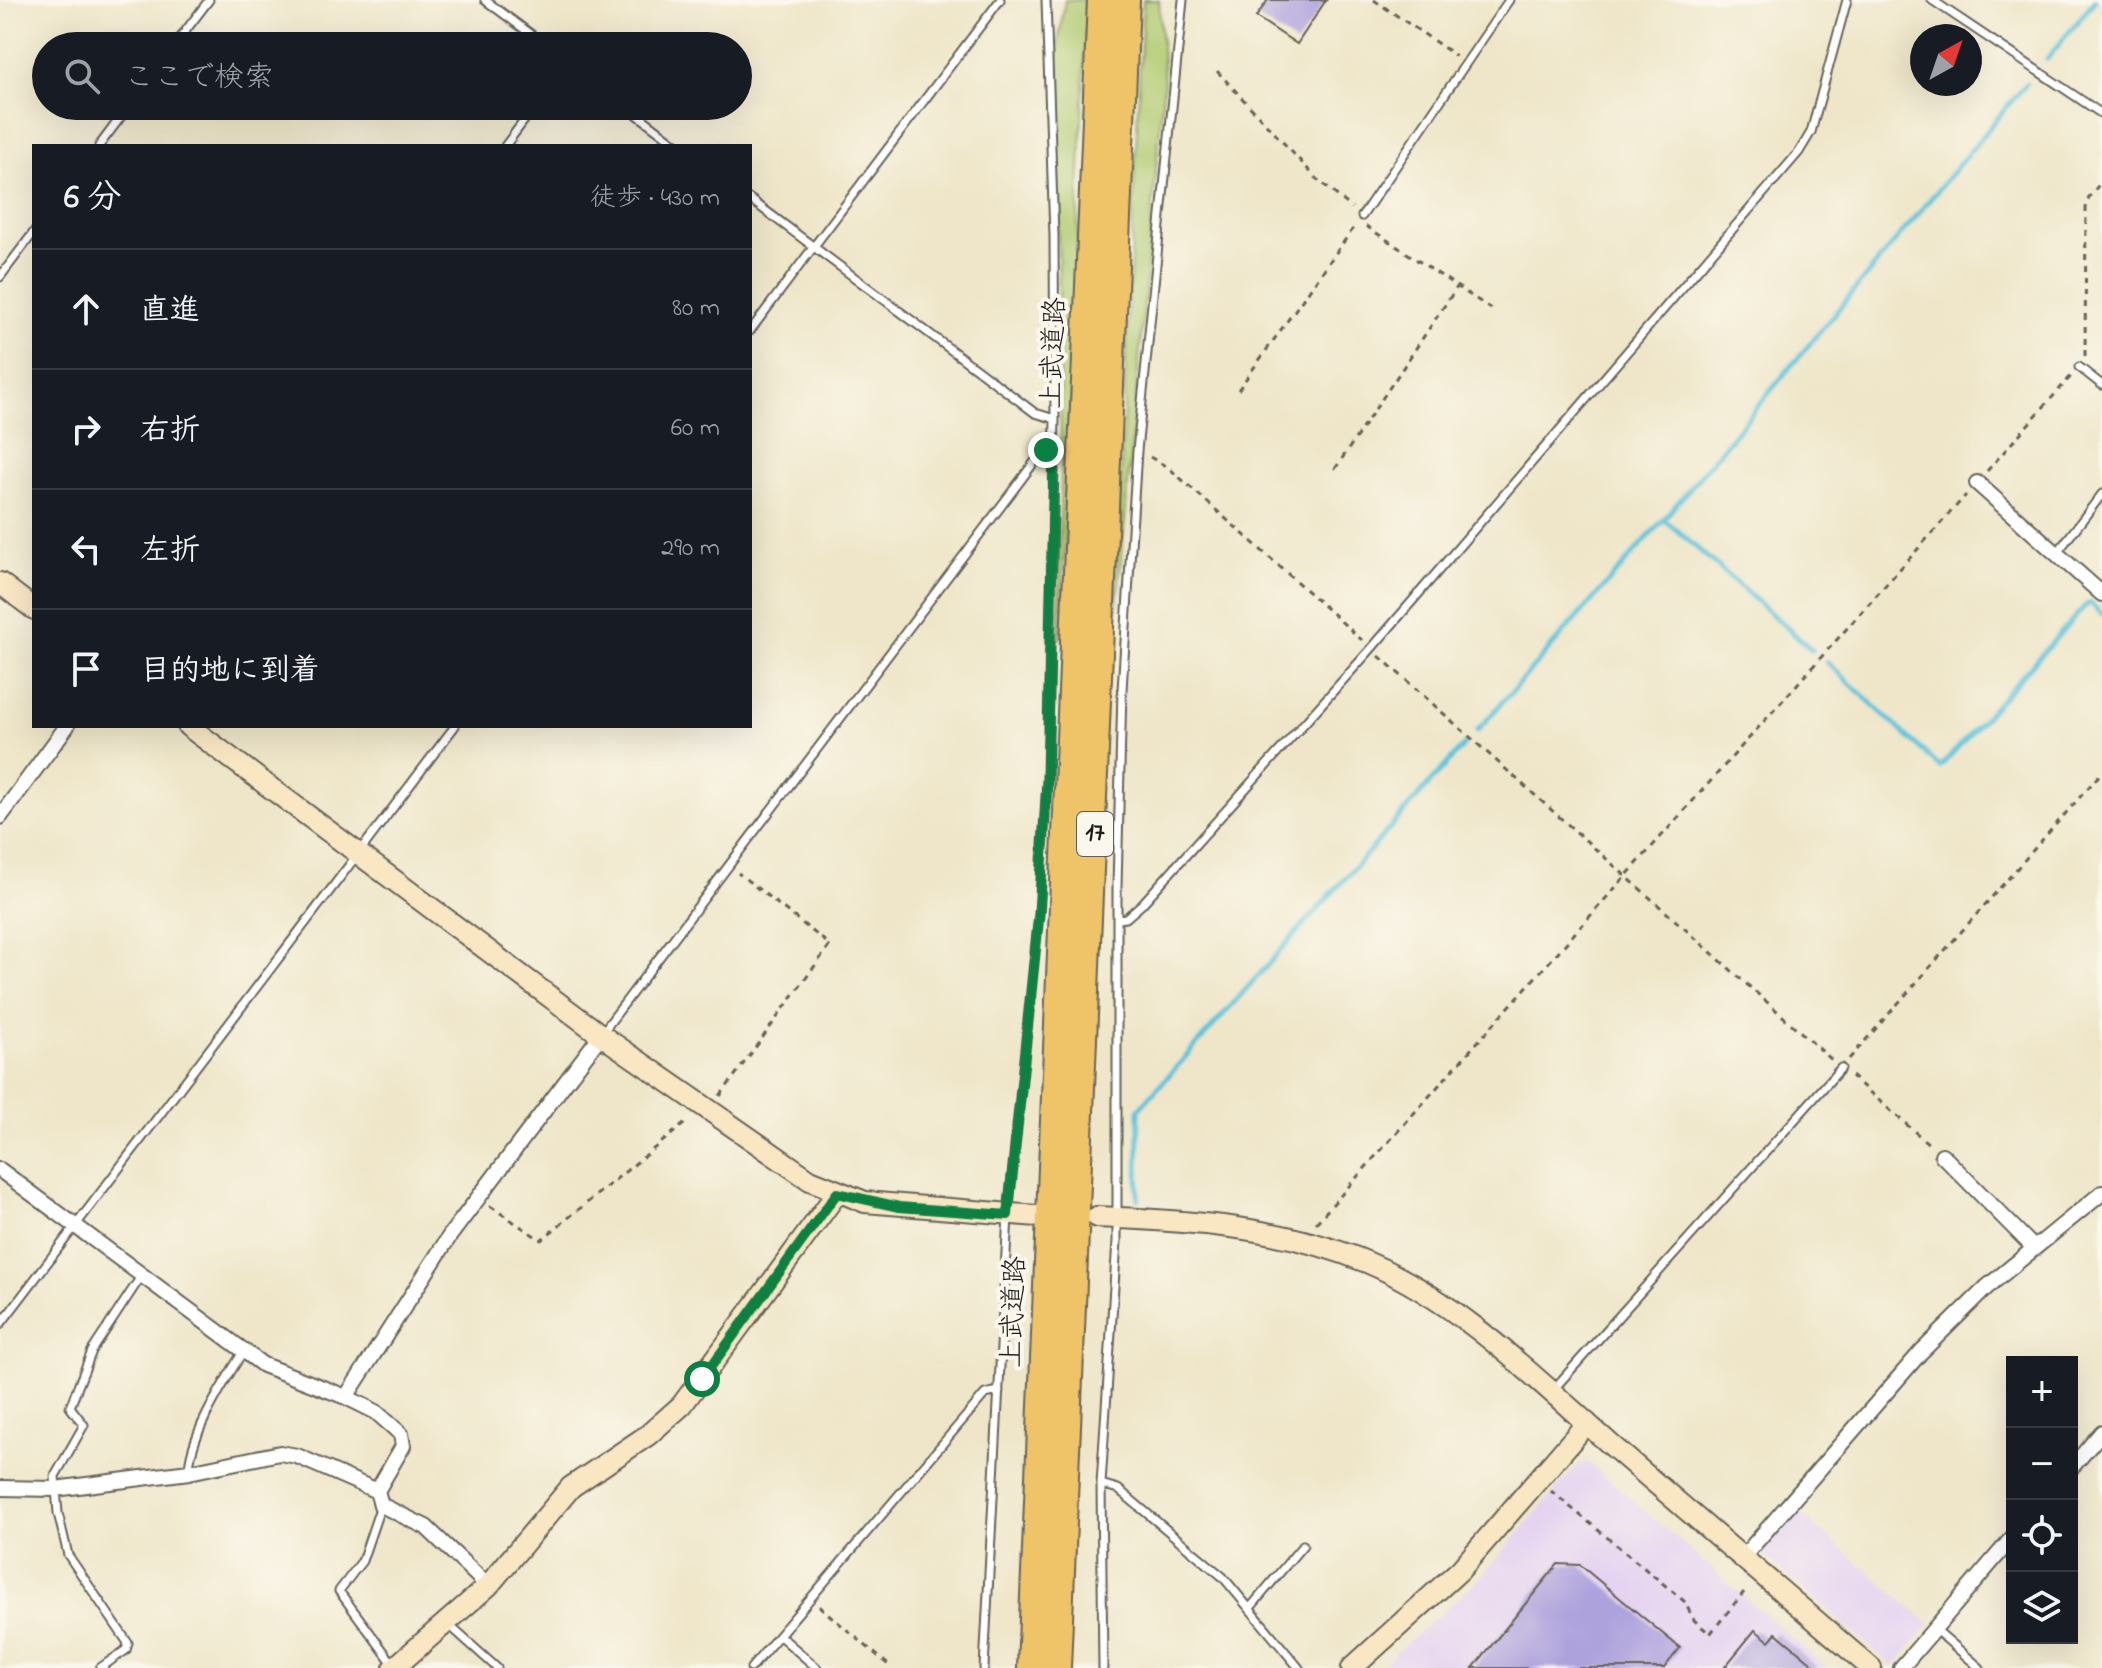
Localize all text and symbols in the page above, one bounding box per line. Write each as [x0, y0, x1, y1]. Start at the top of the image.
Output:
north arrow [1910, 24, 1982, 96]
search box [32, 32, 752, 120]
icon: search [60, 54, 104, 98]
text: ここで検索 [124, 57, 274, 101]
text: 6 分 [64, 174, 121, 224]
text: 徒歩 · 430 m [590, 180, 720, 218]
icon: ahead [64, 287, 108, 331]
text: 直進 [140, 290, 200, 334]
text: 80 m [672, 290, 720, 328]
street label: 上武道路 [1033, 296, 1077, 410]
icon: right [64, 407, 108, 451]
text: 右折 [140, 410, 200, 454]
text: 60 m [671, 410, 720, 448]
route end [1028, 432, 1064, 468]
icon: left [64, 527, 108, 571]
text: 左折 [140, 530, 200, 574]
text: 290 m [661, 530, 720, 568]
icon: arrive [64, 647, 108, 691]
text: 目的地に到着 [140, 650, 320, 694]
road number: 17 [1077, 812, 1113, 856]
street label: 上武道路 [993, 1255, 1037, 1369]
map controls [2006, 1356, 2078, 1644]
button: + [2006, 1356, 2078, 1428]
route start [684, 1361, 720, 1397]
button: − [2006, 1428, 2078, 1500]
button: locate [2006, 1500, 2078, 1572]
button: layers [2006, 1572, 2078, 1644]

